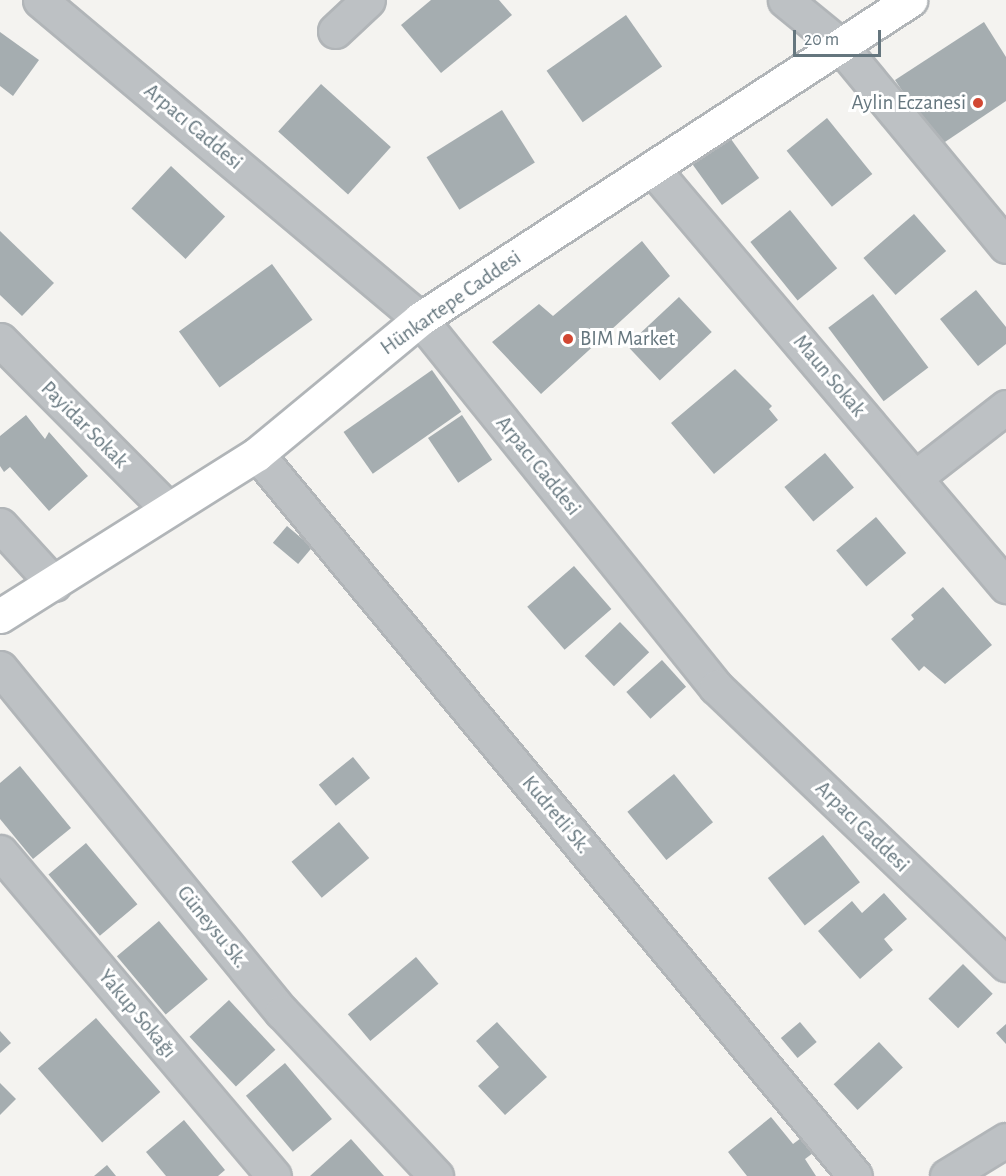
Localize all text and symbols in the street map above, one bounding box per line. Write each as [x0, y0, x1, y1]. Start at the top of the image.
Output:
scale bar [796, 18, 884, 56]
text: 20 m [804, 31, 839, 49]
street label: Arpacı Caddesi [139, 79, 247, 175]
place label: Aylin Eczanesi [852, 90, 966, 116]
marker: Aylin Eczanesi [971, 96, 985, 110]
street label: Hünkartepe Caddesi [376, 245, 526, 361]
place label: BIM Market [580, 326, 675, 352]
street label: Maun Sokak [787, 330, 871, 422]
marker: BIM Market [561, 332, 575, 346]
street label: Payidar Sokak [35, 376, 133, 474]
street label: Arpacı Caddesi [490, 411, 586, 521]
street label: Kudretli Sk. [516, 771, 596, 859]
street label: Arpacı Caddesi [810, 776, 914, 878]
street label: Güneysu Sk. [171, 881, 253, 973]
street label: Yakup Sokağı [93, 965, 181, 1063]

